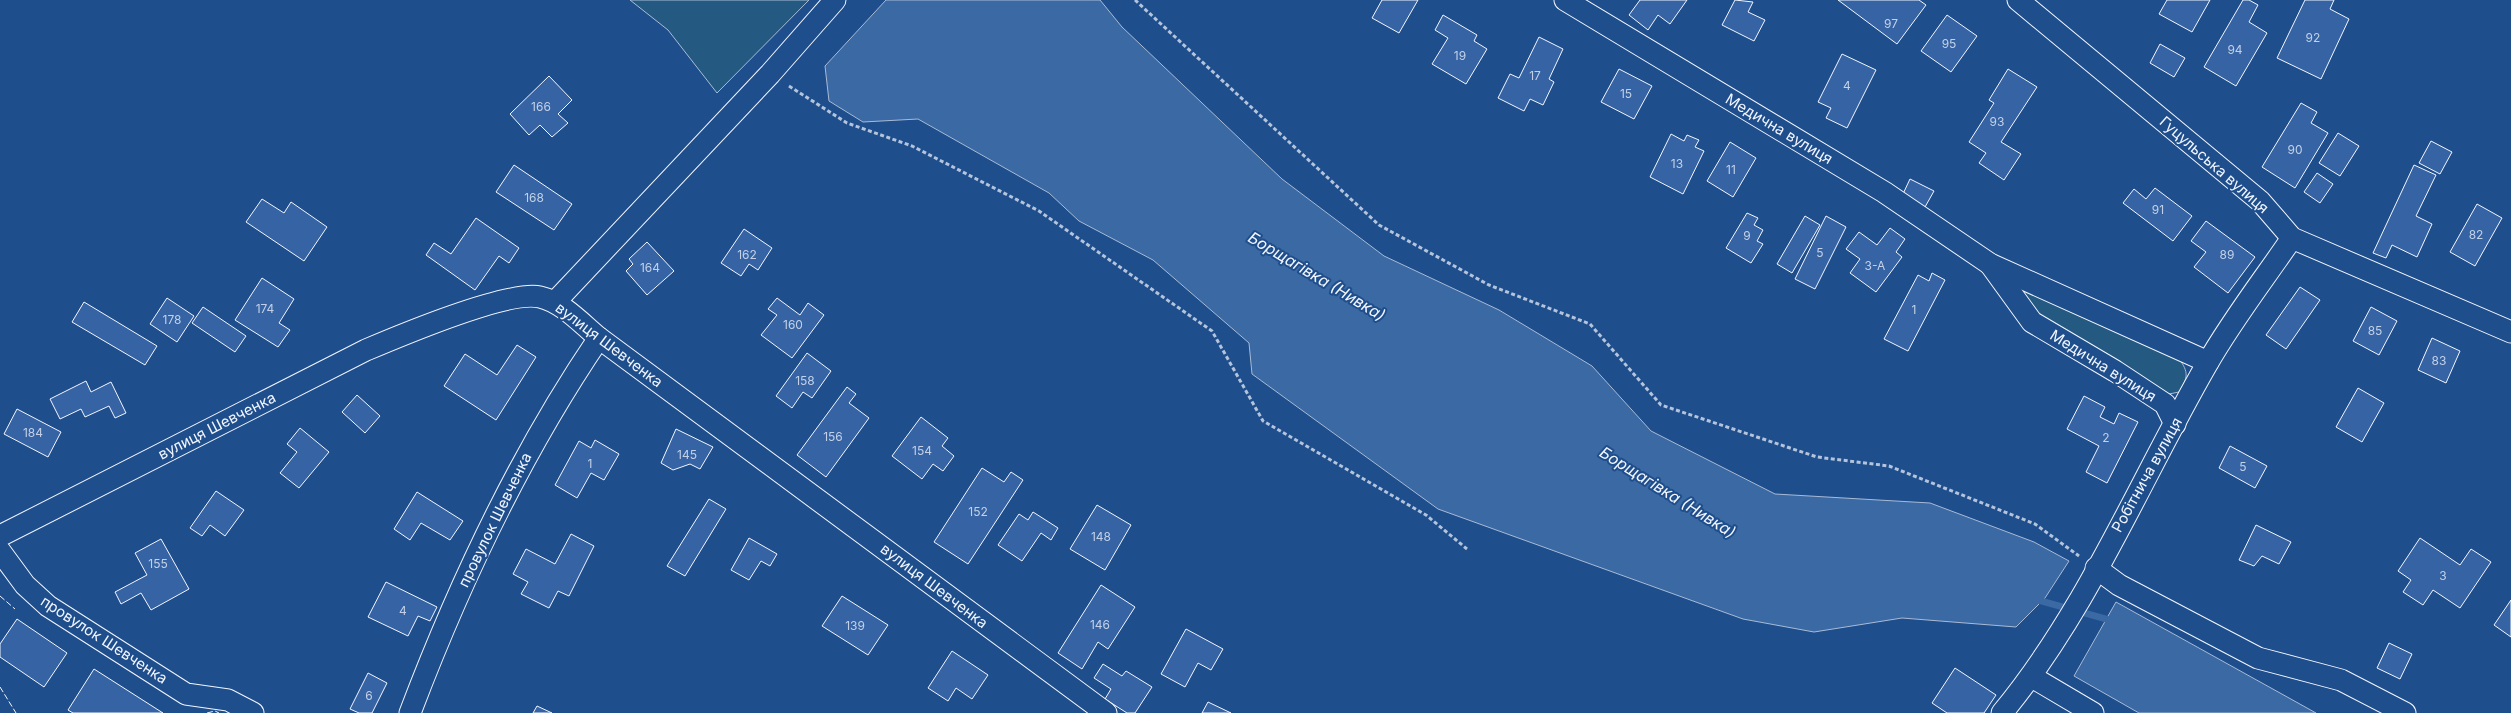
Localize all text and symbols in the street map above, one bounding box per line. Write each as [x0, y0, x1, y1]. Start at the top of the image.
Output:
house number: 97 [1884, 16, 1898, 31]
house number: 92 [2306, 30, 2320, 45]
house number: 95 [1942, 36, 1956, 51]
house number: 94 [2227, 42, 2243, 57]
house number: 19 [1454, 48, 1466, 63]
house number: 17 [1529, 68, 1541, 83]
house number: 4 [1843, 78, 1851, 93]
house number: 15 [1620, 86, 1632, 101]
street label: Медична вулиця [1722, 89, 1836, 168]
house number: 166 [531, 99, 551, 114]
street label: Гуцульська вулиця [2156, 112, 2273, 217]
house number: 93 [1990, 114, 2004, 129]
house number: 90 [2287, 142, 2303, 157]
house number: 13 [1671, 156, 1683, 171]
house number: 11 [1726, 162, 1736, 177]
house number: 168 [524, 190, 544, 205]
house number: 91 [2152, 202, 2164, 217]
water label: Борщагівка (Нивка) [1245, 227, 1389, 325]
house number: 82 [2469, 227, 2483, 242]
house number: 9 [1743, 228, 1751, 243]
house number: 5 [1816, 245, 1824, 260]
house number: 162 [737, 247, 757, 262]
house number: 89 [2220, 247, 2234, 262]
house number: 3-А [1865, 258, 1885, 273]
house number: 164 [640, 260, 660, 275]
street label: вулиця Шевченка [552, 298, 667, 391]
house number: 174 [256, 301, 275, 316]
house number: 1 [1912, 302, 1916, 317]
house number: 178 [163, 312, 181, 327]
house number: 160 [783, 317, 803, 332]
house number: 85 [2368, 323, 2382, 338]
street label: Медична вулиця [2047, 325, 2160, 406]
house number: 83 [2432, 353, 2446, 368]
house number: 158 [795, 373, 815, 388]
street label: вулиця Шевченка [155, 388, 279, 463]
street label: Робітнича вулиця [2107, 414, 2186, 535]
house number: 184 [23, 425, 43, 440]
house number: 156 [823, 429, 843, 444]
house number: 2 [2102, 430, 2110, 445]
water label: Борщагівка (Нивка) [1596, 442, 1740, 542]
house number: 154 [912, 443, 932, 458]
house number: 145 [677, 447, 697, 462]
street label: провулок Шевченка [454, 449, 535, 590]
house number: 1 [588, 456, 592, 471]
house number: 5 [2239, 459, 2247, 474]
house number: 152 [968, 504, 988, 519]
house number: 148 [1091, 529, 1111, 544]
street label: вулиця Шевченка [877, 539, 992, 632]
house number: 155 [148, 556, 168, 571]
house number: 3 [2439, 568, 2447, 583]
street label: провулок Шевченка [37, 591, 171, 688]
house number: 4 [399, 603, 407, 618]
house number: 146 [1090, 617, 1110, 632]
house number: 139 [845, 618, 865, 633]
house number: 6 [365, 688, 373, 703]

